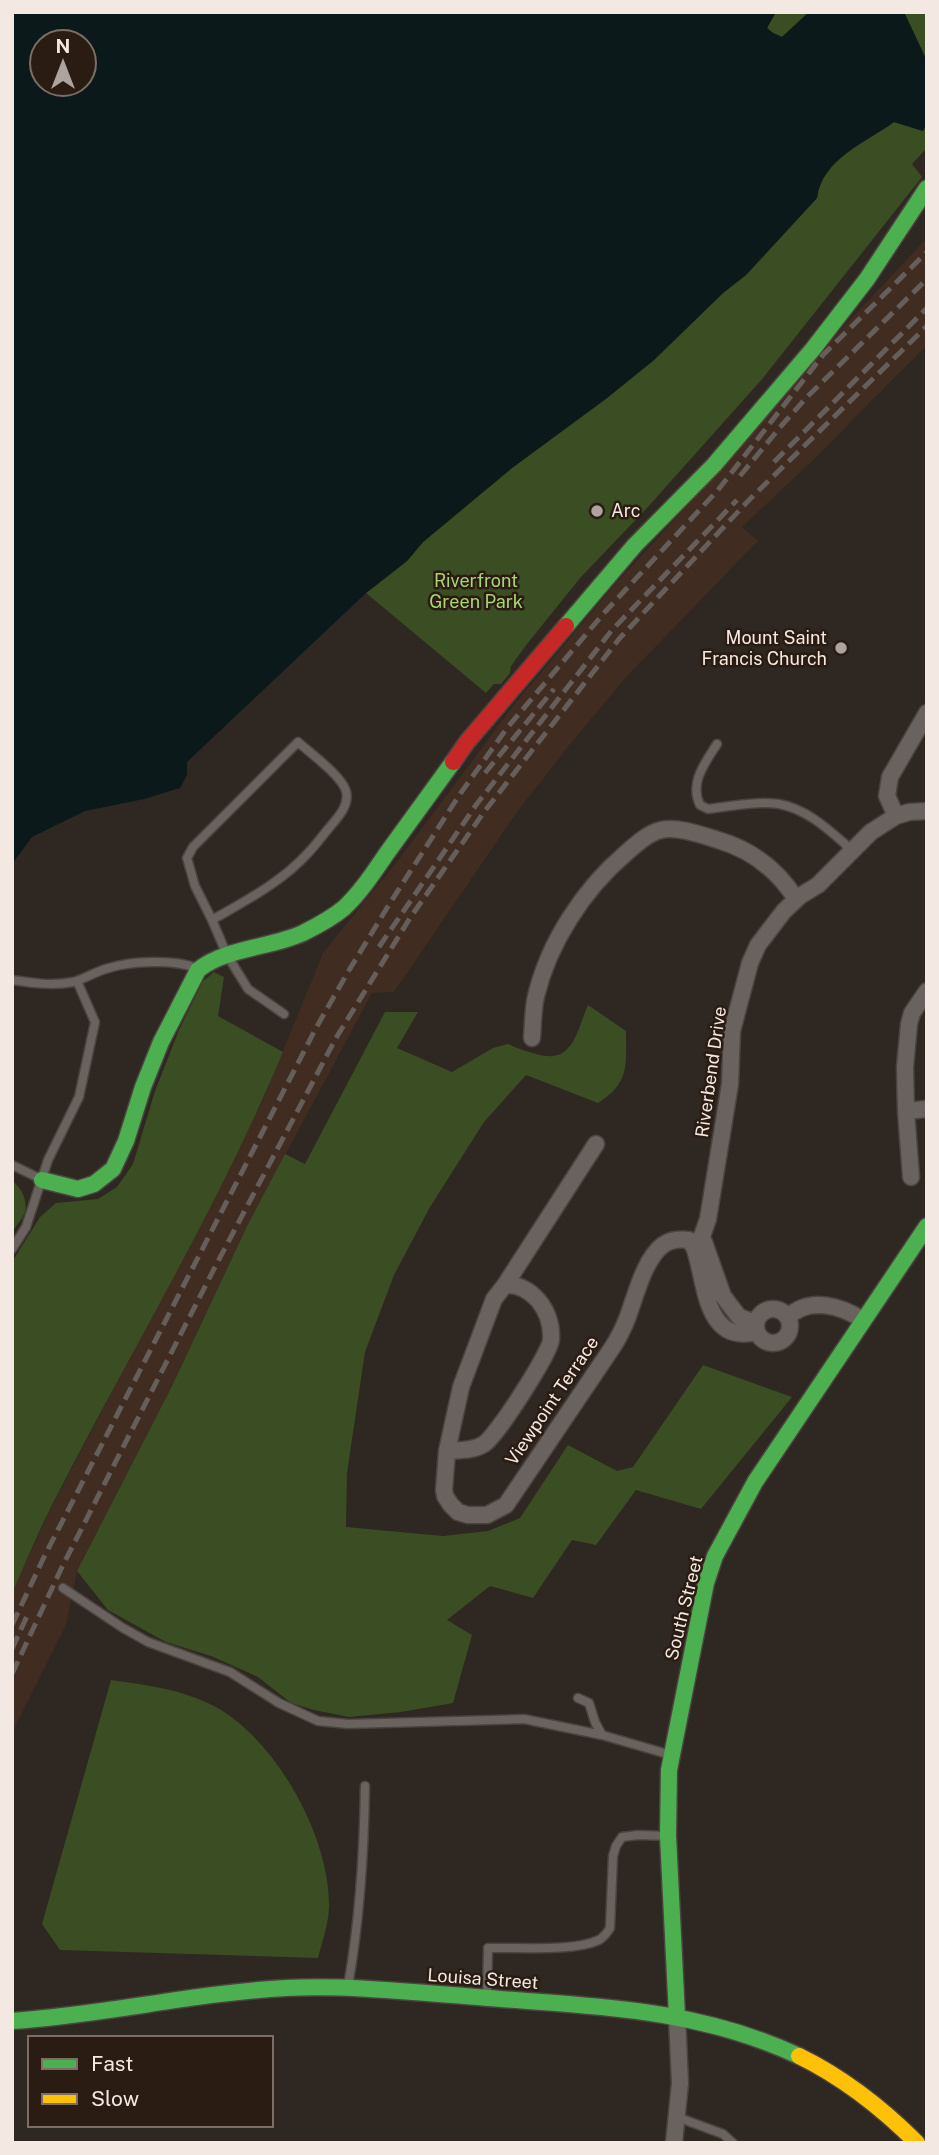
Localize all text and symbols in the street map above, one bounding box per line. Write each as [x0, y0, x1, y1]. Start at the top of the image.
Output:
north arrow [28, 28, 98, 98]
text: N [56, 35, 70, 57]
place label: Arc [611, 500, 640, 521]
marker: Arc [589, 503, 605, 519]
park label: Riverfront Green Park [429, 570, 523, 612]
place label: Mount Saint Francis Church [701, 627, 827, 669]
marker: Mount Saint Francis Church [833, 640, 849, 656]
street label: Riverbend Drive [691, 1005, 730, 1139]
street label: Viewpoint Terrace [501, 1332, 602, 1469]
street label: South Street [660, 1553, 707, 1662]
street label: Louisa Street [427, 1964, 539, 1993]
legend [28, 2036, 273, 2127]
text: Fast [91, 2051, 133, 2076]
text: Slow [91, 2086, 139, 2111]

